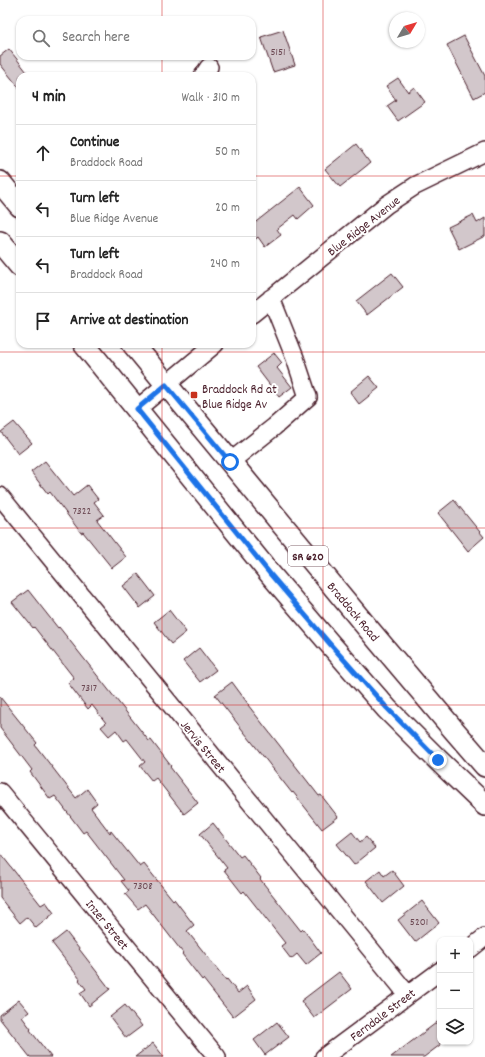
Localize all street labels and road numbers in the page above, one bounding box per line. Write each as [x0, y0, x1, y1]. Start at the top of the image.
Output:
street label: Blue Ridge Avenue [324, 192, 405, 262]
road number: SR 620 [288, 546, 328, 566]
street label: Braddock Road [321, 579, 383, 647]
street label: Jervis Street [175, 717, 229, 778]
street label: Inzer Street [80, 896, 132, 955]
street label: Ferndale Street [347, 985, 420, 1047]

